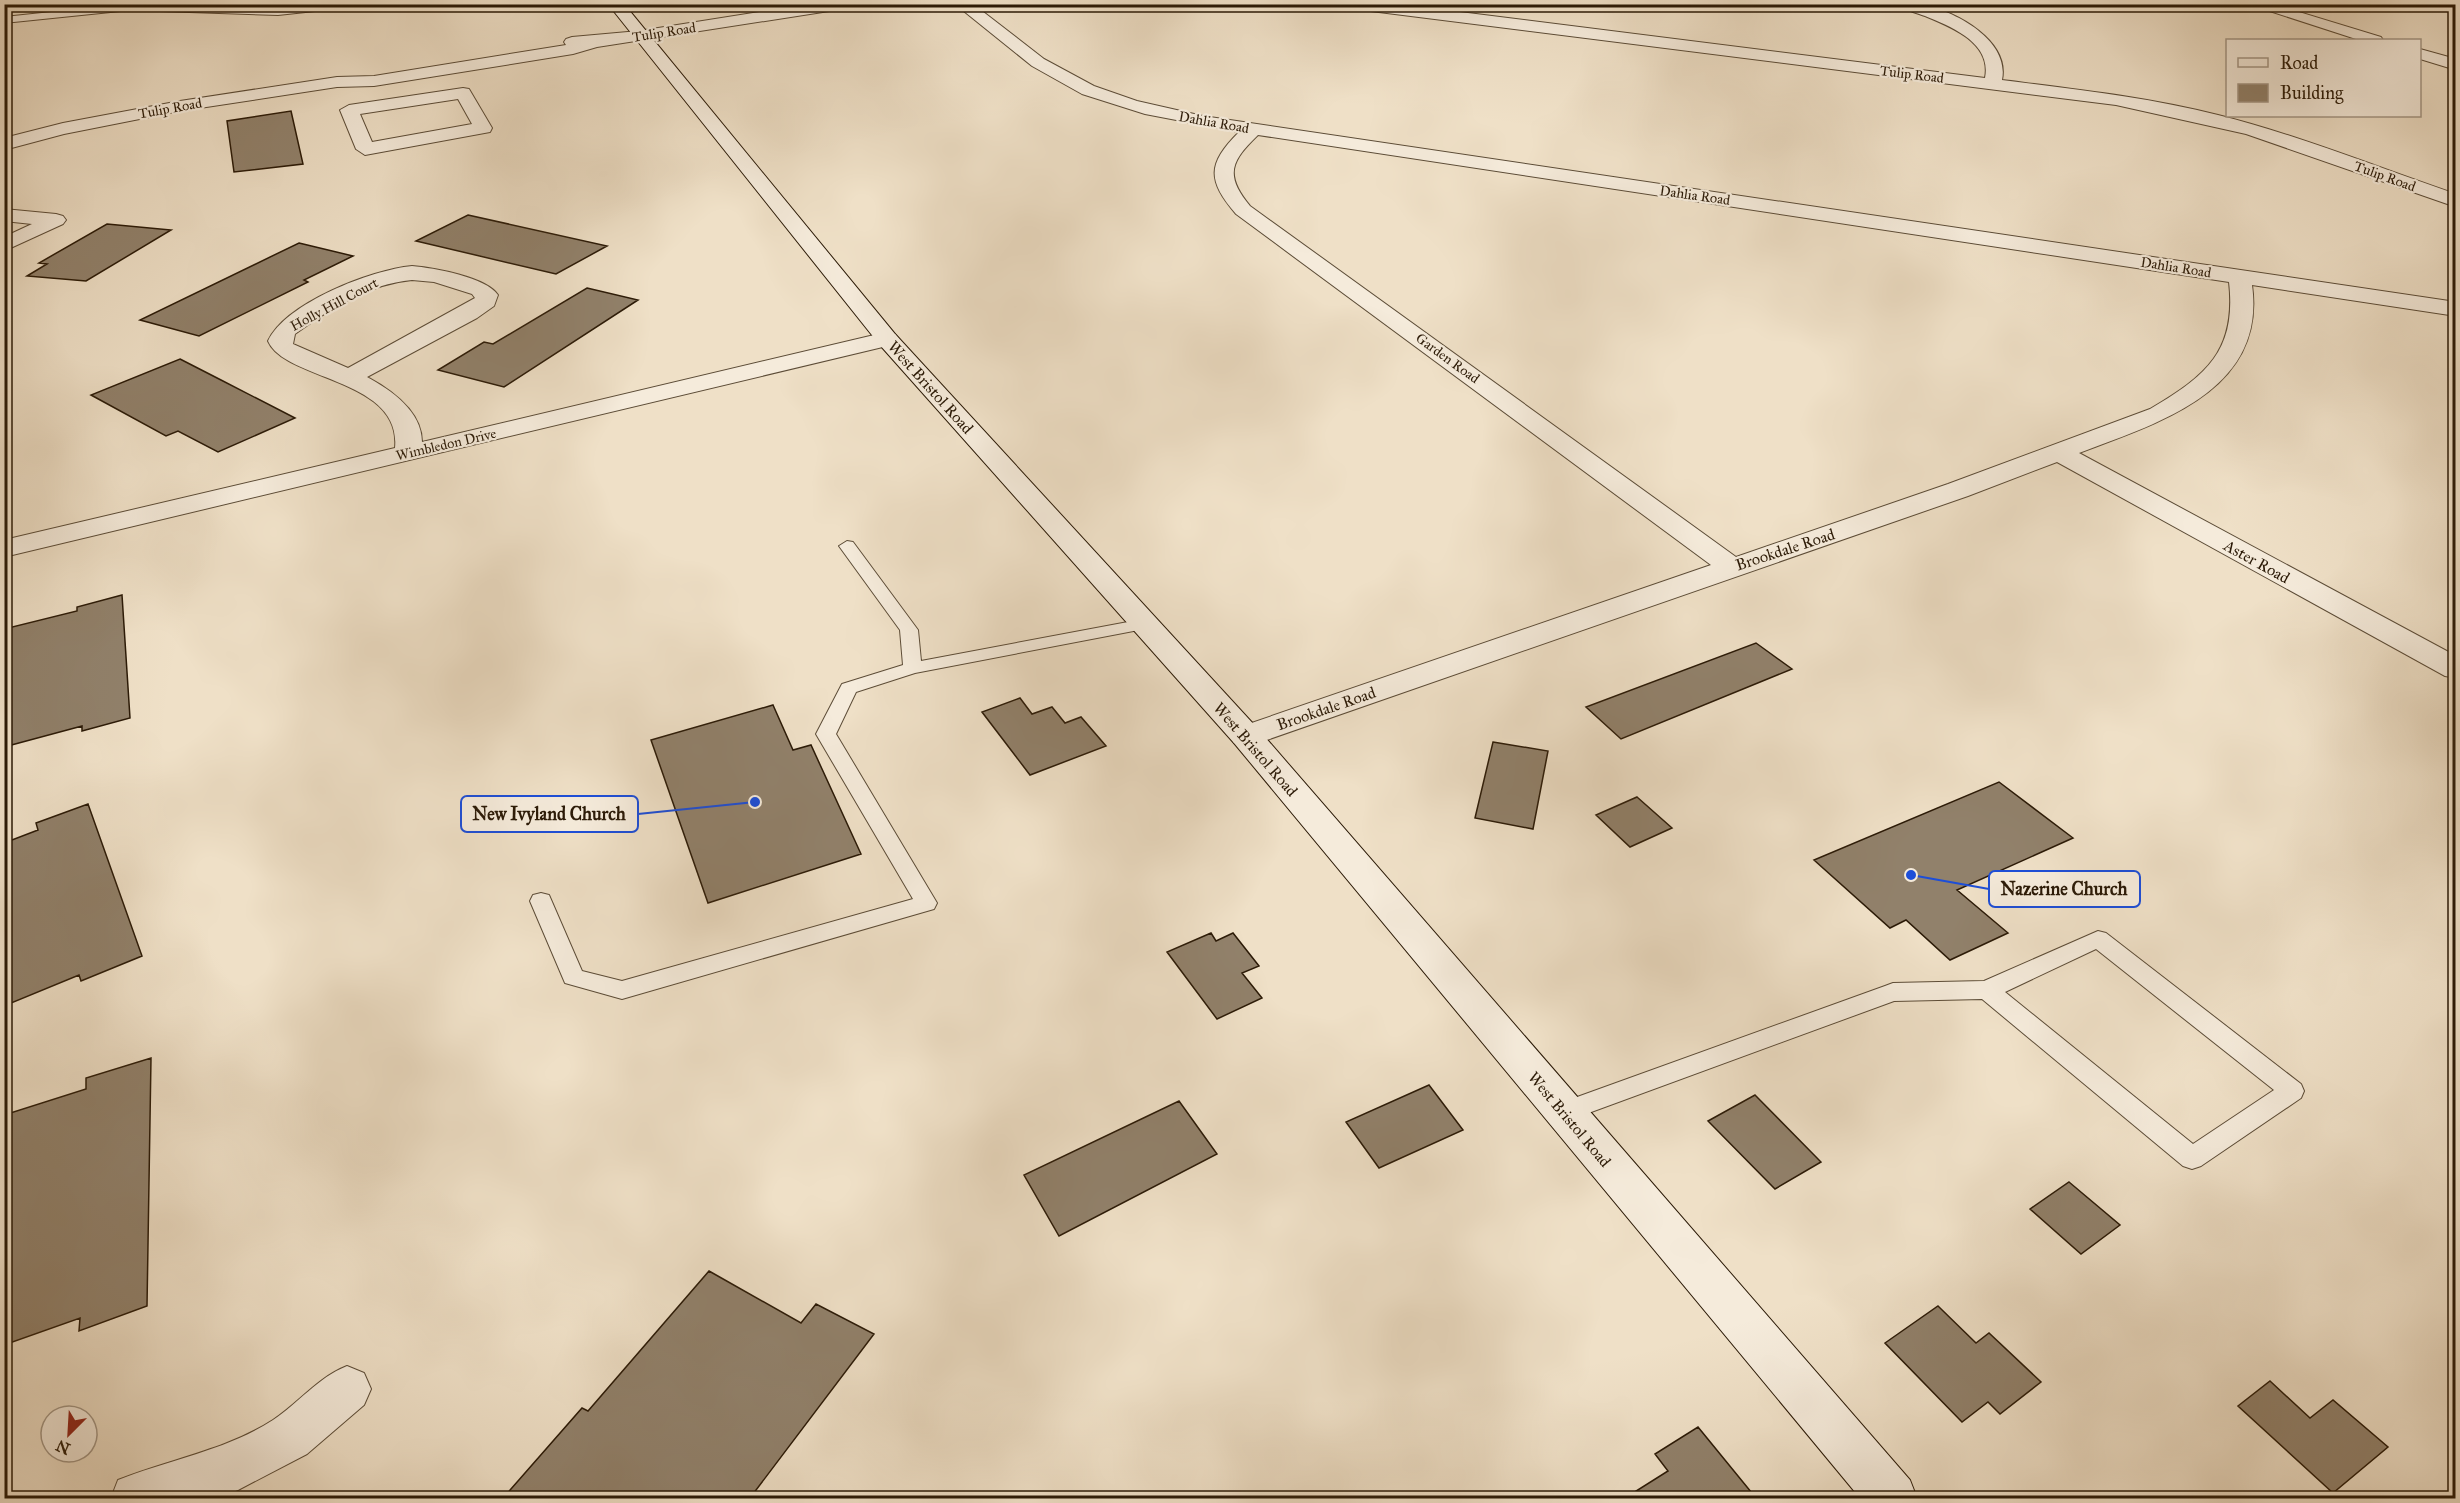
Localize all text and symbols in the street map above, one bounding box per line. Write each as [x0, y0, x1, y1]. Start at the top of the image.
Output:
street label: Tulip Road [631, 19, 697, 46]
legend [2226, 39, 2421, 117]
text: Road [2280, 52, 2318, 74]
street label: Tulip Road [1879, 62, 1945, 87]
text: Building [2280, 82, 2344, 105]
street label: Tulip Road [137, 95, 203, 122]
street label: Dahlia Road [1177, 108, 1250, 137]
street label: Tulip Road [2352, 157, 2418, 195]
street label: Dahlia Road [1659, 182, 1731, 209]
street label: Dahlia Road [2139, 254, 2212, 281]
street label: Holly Hill Court [287, 274, 381, 335]
street label: Garden Road [1413, 330, 1483, 387]
street label: West Bristol Road [884, 337, 977, 438]
street label: Wimbledon Drive [394, 425, 498, 464]
street label: Brookdale Road [1733, 524, 1837, 574]
street label: Aster Road [2220, 535, 2293, 587]
street label: Brookdale Road [1274, 683, 1378, 734]
street label: West Bristol Road [1210, 698, 1302, 800]
callout: New Ivyland Church [461, 796, 638, 832]
text: New Ivyland Church [472, 803, 627, 826]
callout: Nazerine Church [1989, 871, 2140, 907]
text: Nazerine Church [2000, 878, 2129, 900]
street label: West Bristol Road [1524, 1068, 1615, 1171]
north arrow [39, 1404, 99, 1464]
text: N [53, 1436, 73, 1459]

